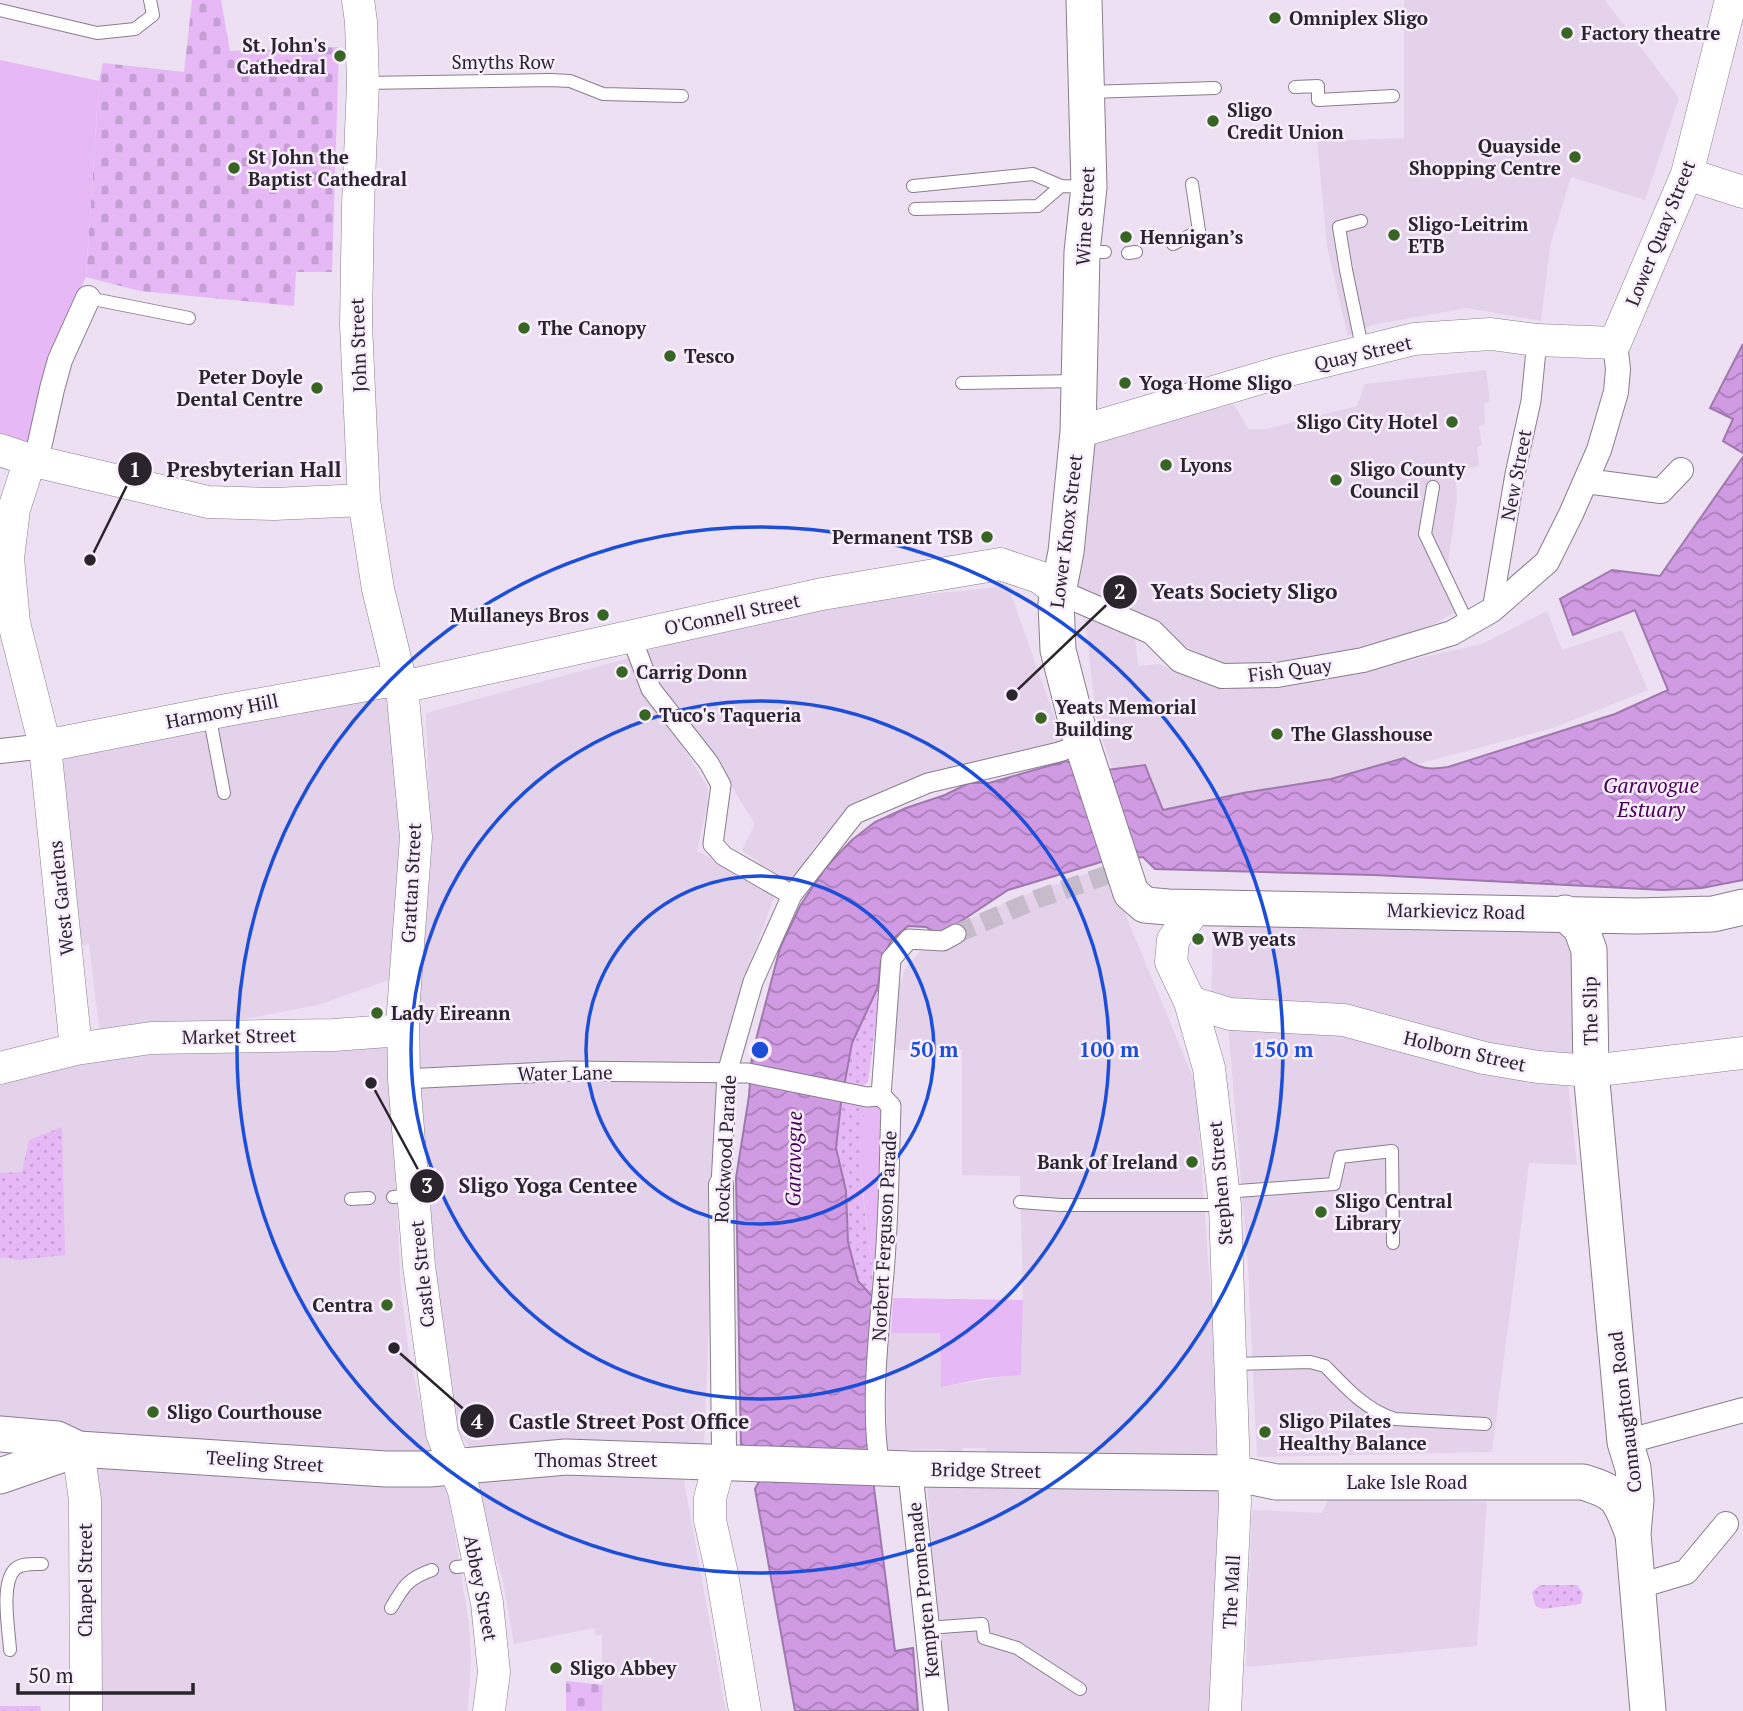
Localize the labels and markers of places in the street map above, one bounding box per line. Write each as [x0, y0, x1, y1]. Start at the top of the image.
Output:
place label: Omniplex Sligo [1289, 5, 1428, 30]
marker: Omniplex Sligo [1267, 10, 1283, 26]
place label: Factory theatre [1581, 20, 1720, 45]
marker: Factory theatre [1559, 25, 1575, 41]
place label: St. John's Cathedral [237, 32, 326, 79]
marker: St. John's Cathedral [332, 48, 348, 64]
place label: Sligo Credit Union [1227, 97, 1345, 144]
marker: Sligo Credit Union [1205, 113, 1221, 129]
place label: Quayside Shopping Centre [1409, 133, 1561, 180]
place label: St John the Baptist Cathedral [248, 144, 407, 191]
marker: Quayside Shopping Centre [1567, 149, 1583, 165]
marker: St John the Baptist Cathedral [226, 160, 242, 176]
place label: Sligo-Leitrim ETB [1408, 211, 1529, 258]
place label: Hennigan’s [1140, 224, 1244, 249]
marker: Sligo-Leitrim ETB [1386, 227, 1402, 243]
marker: Hennigan’s [1118, 229, 1134, 245]
place label: The Canopy [538, 315, 647, 340]
marker: The Canopy [516, 320, 532, 336]
place label: Tesco [684, 343, 735, 368]
marker: Tesco [662, 348, 678, 364]
place label: Peter Doyle Dental Centre [177, 364, 303, 411]
place label: Yoga Home Sligo [1139, 370, 1292, 395]
marker: Yoga Home Sligo [1117, 375, 1133, 391]
marker: Peter Doyle Dental Centre [309, 380, 325, 396]
place label: Sligo City Hotel [1296, 409, 1438, 434]
marker: Sligo City Hotel [1444, 414, 1460, 430]
callout: Presbyterian Hall [117, 448, 355, 490]
place label: Lyons [1180, 452, 1232, 477]
place label: Sligo County Council [1350, 456, 1466, 503]
marker: Lyons [1158, 457, 1174, 473]
marker: Sligo County Council [1328, 472, 1344, 488]
place label: Permanent TSB [832, 524, 973, 549]
marker: Permanent TSB [979, 529, 995, 545]
callout: Yeats Society Sligo [1102, 571, 1352, 613]
place label: Mullaneys Bros [450, 602, 589, 627]
marker: Mullaneys Bros [595, 607, 611, 623]
place label: Carrig Donn [636, 659, 748, 684]
marker: Carrig Donn [614, 664, 630, 680]
place label: Yeats Memorial Building [1055, 694, 1197, 741]
place label: Tuco's Taqueria [659, 702, 802, 727]
marker: Tuco's Taqueria [637, 707, 653, 723]
marker: Yeats Memorial Building [1033, 710, 1049, 726]
place label: The Glasshouse [1291, 721, 1433, 746]
marker: The Glasshouse [1269, 726, 1285, 742]
place label: WB yeats [1212, 926, 1296, 951]
marker: WB yeats [1190, 931, 1206, 947]
place label: Lady Eireann [391, 1000, 511, 1025]
marker: Lady Eireann [369, 1005, 385, 1021]
centre of rings [748, 1038, 772, 1062]
place label: Bank of Ireland [1037, 1149, 1179, 1174]
marker: Bank of Ireland [1184, 1154, 1200, 1170]
callout: Sligo Yoga Centee [409, 1165, 651, 1207]
place label: Sligo Central Library [1335, 1188, 1452, 1235]
marker: Sligo Central Library [1313, 1204, 1329, 1220]
place label: Centra [312, 1292, 373, 1317]
marker: Centra [379, 1297, 395, 1313]
place label: Sligo Courthouse [167, 1399, 322, 1424]
callout: Castle Street Post Office [460, 1400, 763, 1442]
marker: Sligo Courthouse [145, 1404, 161, 1420]
place label: Sligo Pilates Healthy Balance [1279, 1408, 1427, 1455]
marker: Sligo Pilates Healthy Balance [1257, 1424, 1273, 1440]
place label: Sligo Abbey [570, 1655, 677, 1680]
marker: Sligo Abbey [548, 1660, 564, 1676]

